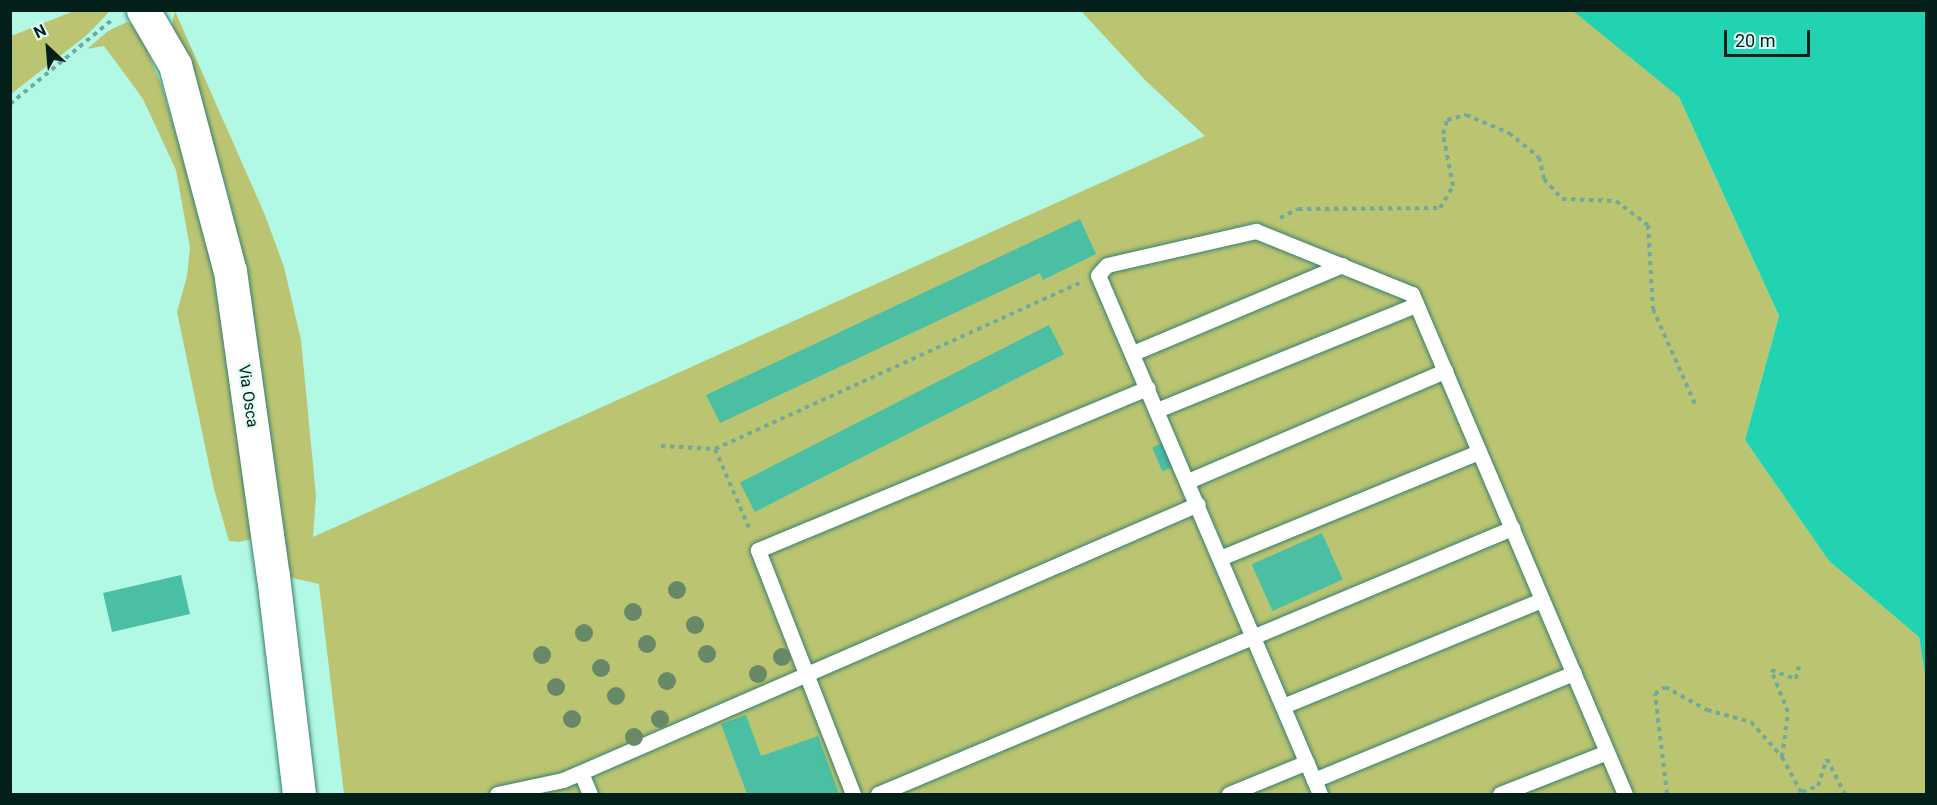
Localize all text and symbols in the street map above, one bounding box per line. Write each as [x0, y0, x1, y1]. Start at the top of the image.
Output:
north arrow [18, 18, 78, 78]
scale bar [1727, 18, 1812, 56]
text: N [31, 20, 49, 42]
text: 20 m [1735, 30, 1775, 51]
street label: Via Osca [234, 363, 262, 429]

